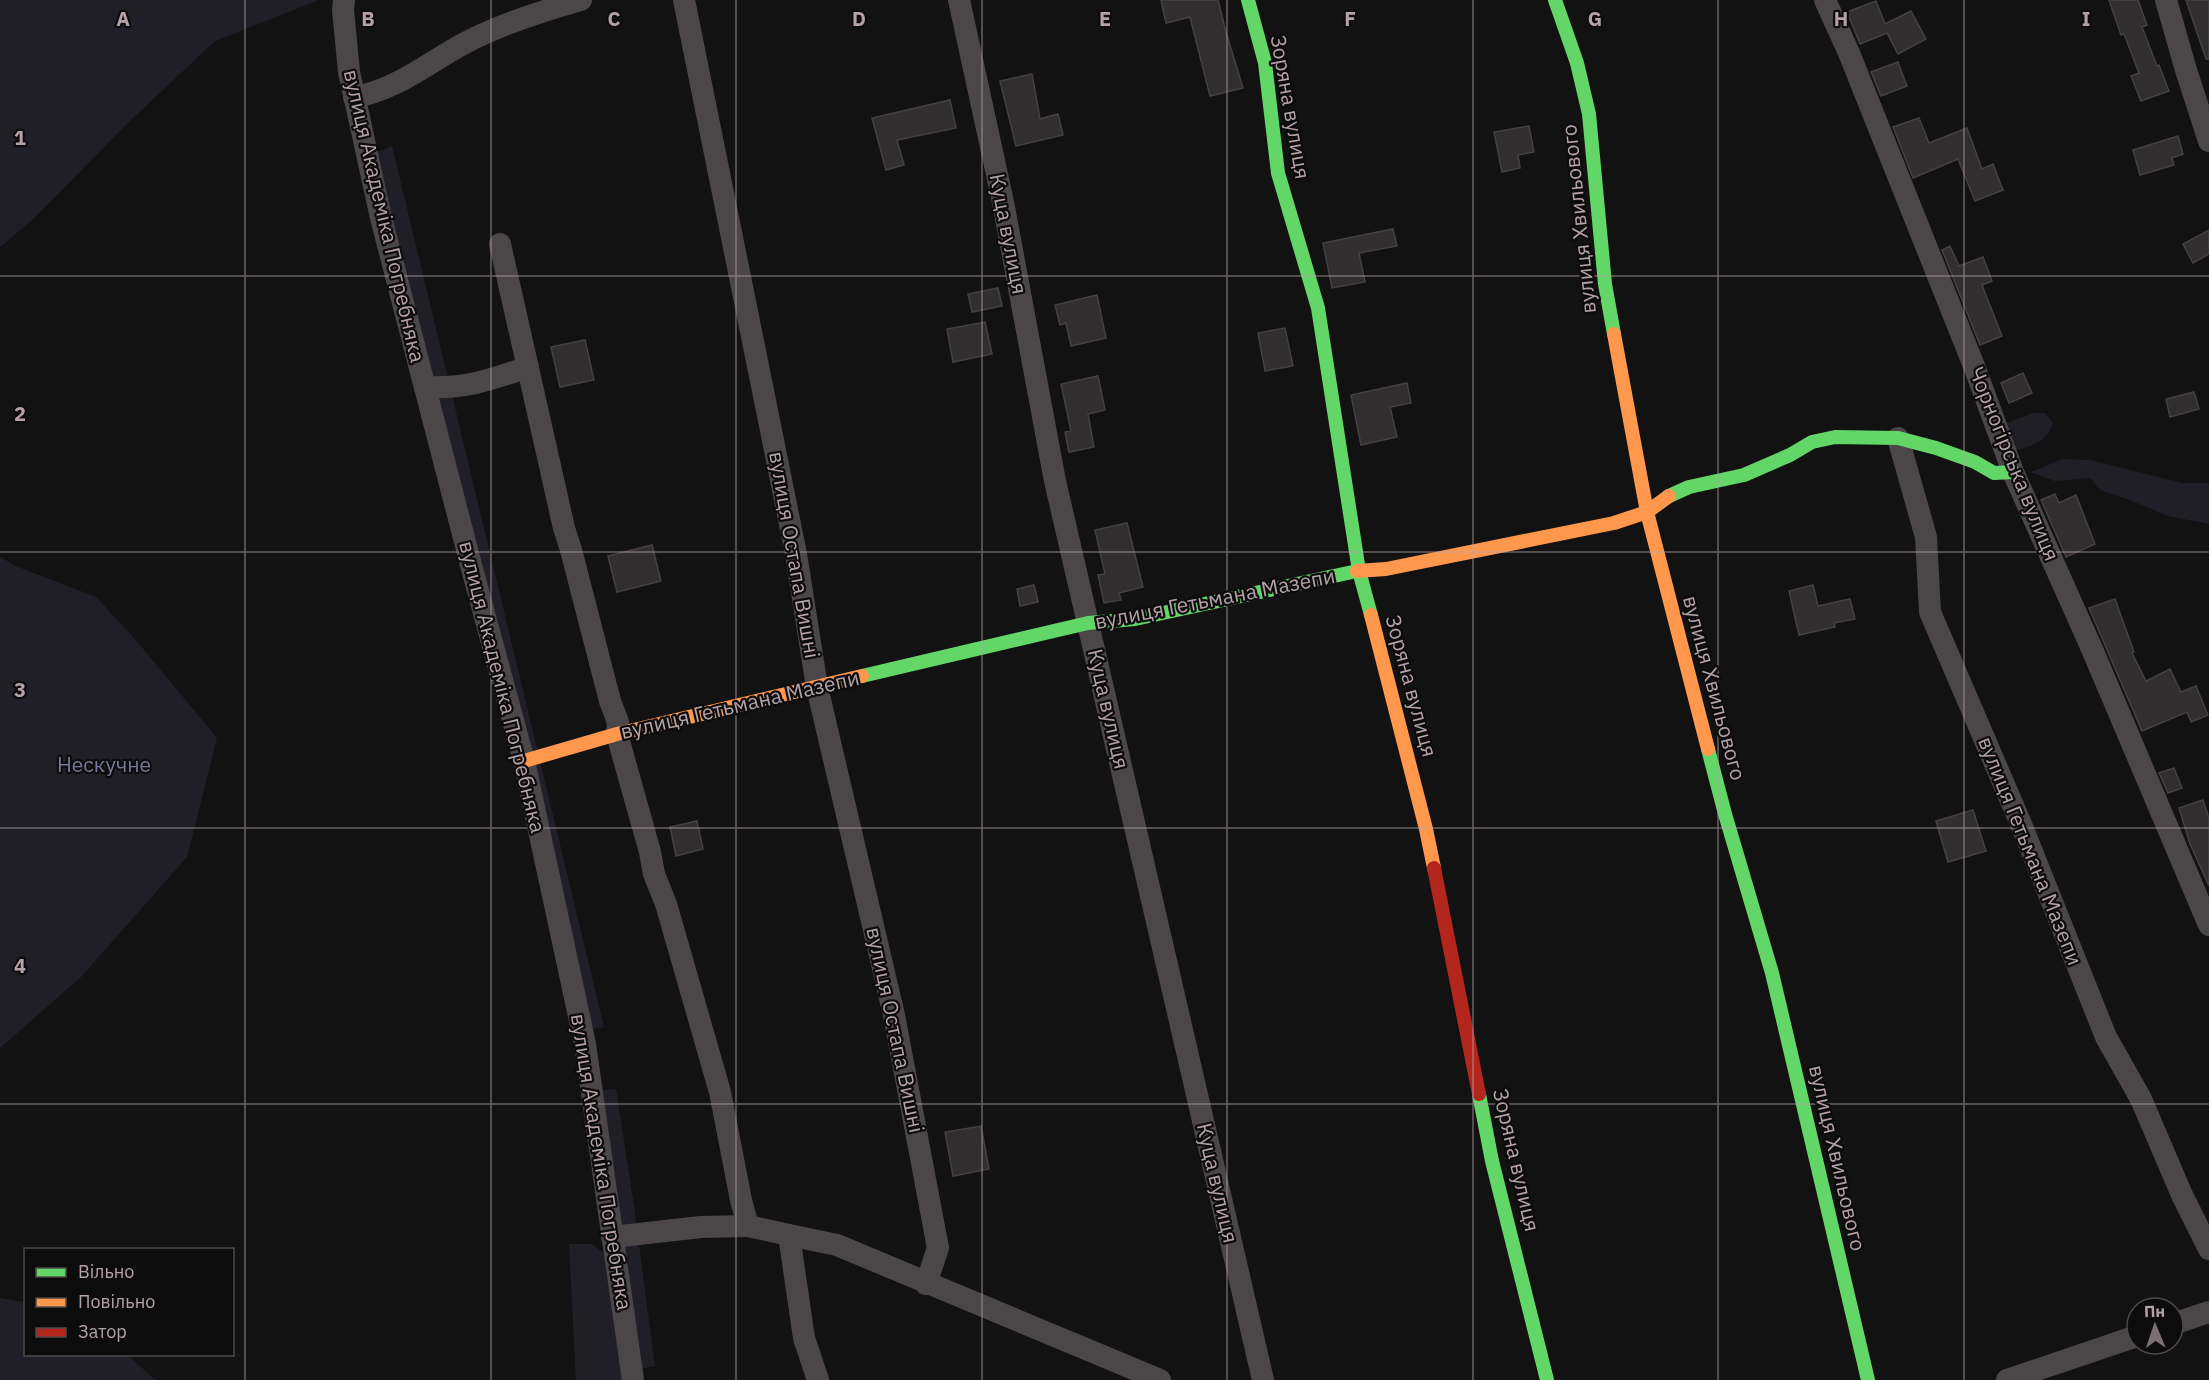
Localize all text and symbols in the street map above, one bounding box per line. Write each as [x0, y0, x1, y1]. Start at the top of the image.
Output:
text: A [116, 5, 130, 32]
text: B [361, 5, 375, 32]
text: C [607, 5, 621, 32]
text: D [852, 5, 866, 32]
text: E [1099, 5, 1111, 32]
text: F [1344, 5, 1356, 32]
text: G [1588, 5, 1602, 32]
text: H [1834, 5, 1848, 32]
text: I [2082, 5, 2090, 32]
street label: Зоряна вулиця [1265, 33, 1317, 181]
street label: вулиця Академіка Погребняка [338, 67, 432, 365]
street label: вулиця Хвильового [1554, 123, 1602, 315]
text: 1 [14, 124, 26, 151]
street label: Куца вулиця [984, 171, 1034, 297]
street label: Чорногірська вулиця [1963, 362, 2067, 565]
text: 2 [14, 400, 26, 427]
street label: вулиця Остапа Вишні [763, 449, 827, 661]
street label: вулиця Академіка Погребняка [453, 538, 553, 836]
street label: вулиця Гетьмана Мазепи [1092, 561, 1337, 635]
street label: вулиця Хвильового [1677, 592, 1753, 783]
street label: Зоряна вулиця [1380, 612, 1444, 760]
street label: Куца вулиця [1082, 646, 1136, 772]
street label: вулиця Гетьмана Мазепи [618, 663, 862, 745]
text: 3 [14, 676, 26, 703]
street label: вулиця Гетьмана Мазепи [1972, 732, 2090, 969]
park label: Нескучне [57, 750, 151, 778]
street label: вулиця Остапа Вишні [860, 924, 931, 1135]
text: 4 [14, 952, 26, 979]
street label: вулиця Академіка Погребняка [565, 1012, 639, 1312]
street label: вулиця Хвильового [1803, 1062, 1873, 1254]
street label: Зоряна вулиця [1487, 1086, 1547, 1234]
street label: Куца вулиця [1191, 1120, 1245, 1246]
legend [24, 1248, 234, 1356]
text: Вільно [78, 1260, 134, 1283]
text: Повільно [78, 1290, 155, 1313]
north arrow [2125, 1296, 2185, 1356]
text: Пн [2144, 1301, 2165, 1321]
text: Затор [78, 1320, 127, 1343]

